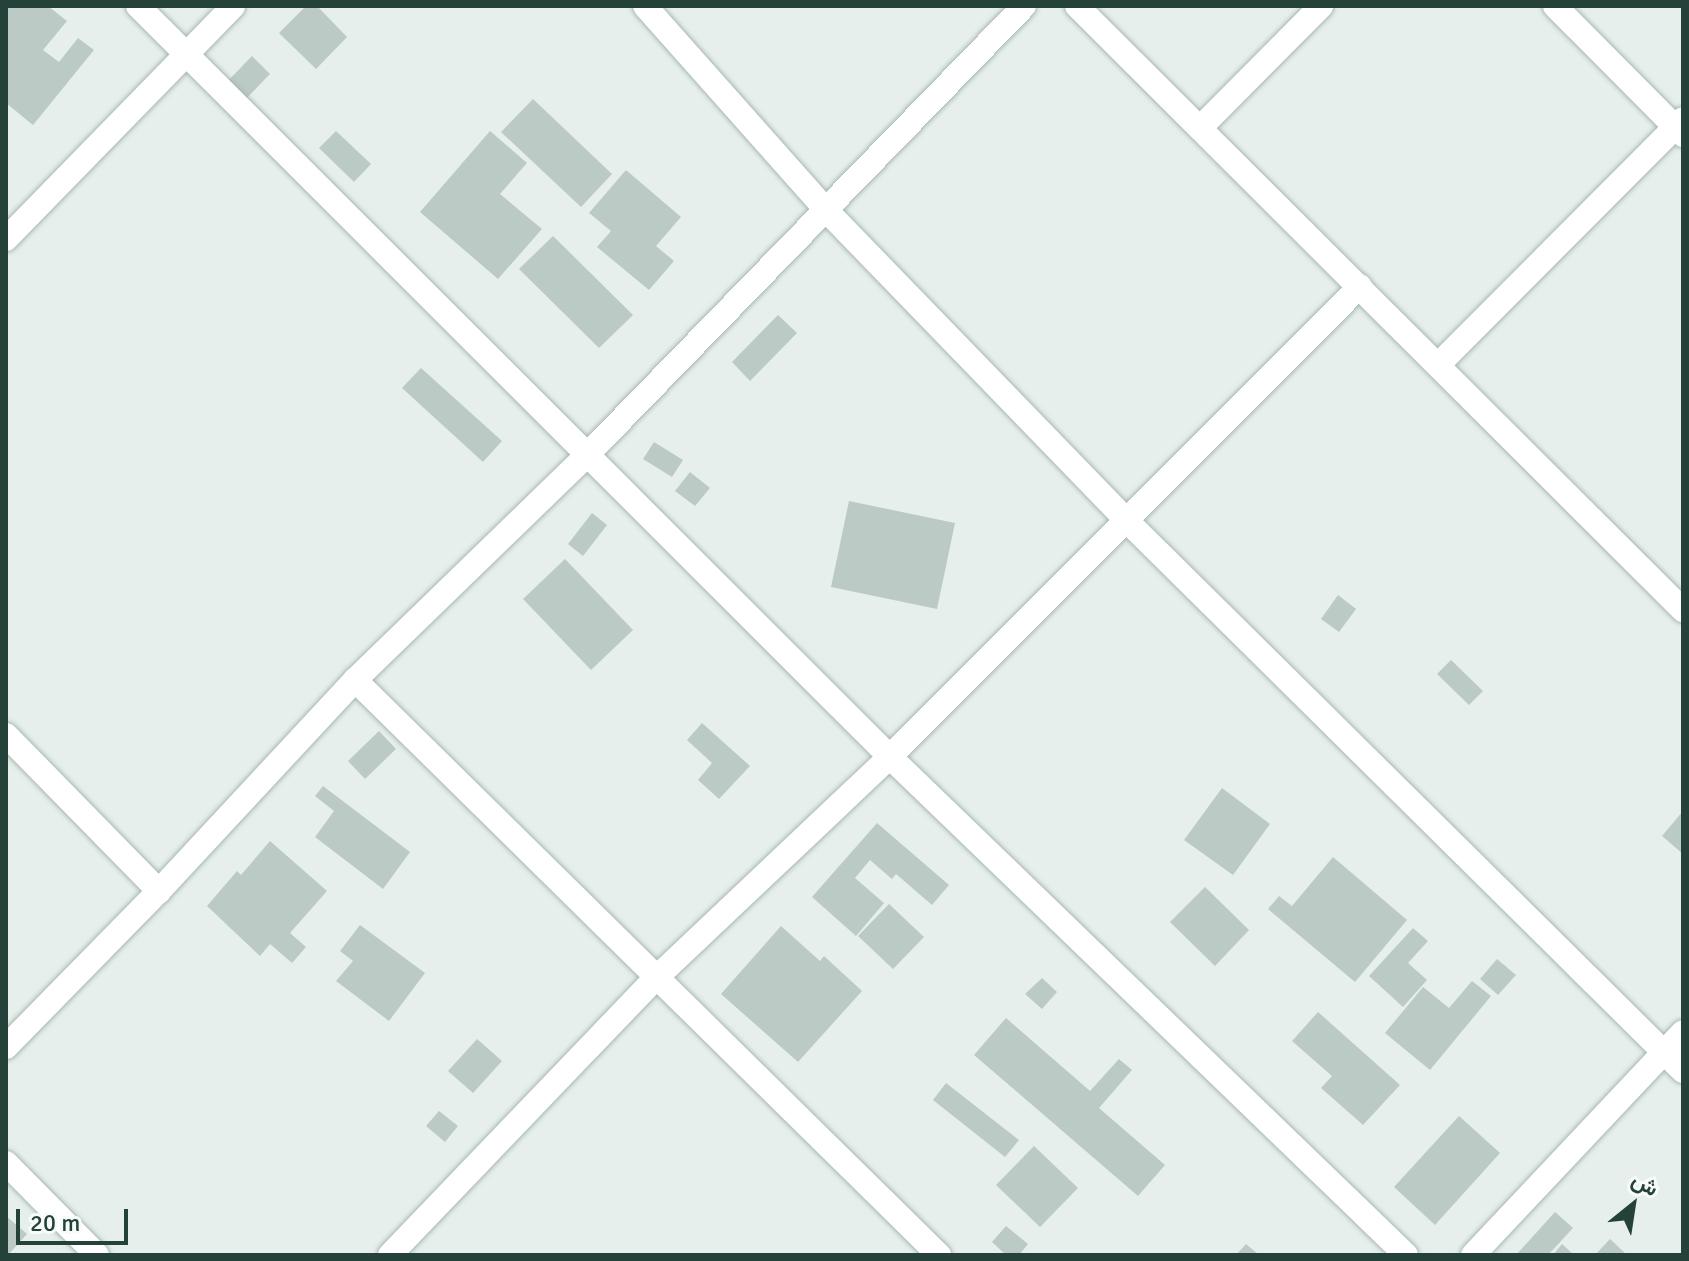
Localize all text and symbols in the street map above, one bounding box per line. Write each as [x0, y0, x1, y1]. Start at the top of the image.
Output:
north arrow [1593, 1165, 1673, 1245]
text: ش [1627, 1165, 1663, 1202]
scale bar [20, 1193, 132, 1243]
text: 20 m [30, 1208, 80, 1238]

